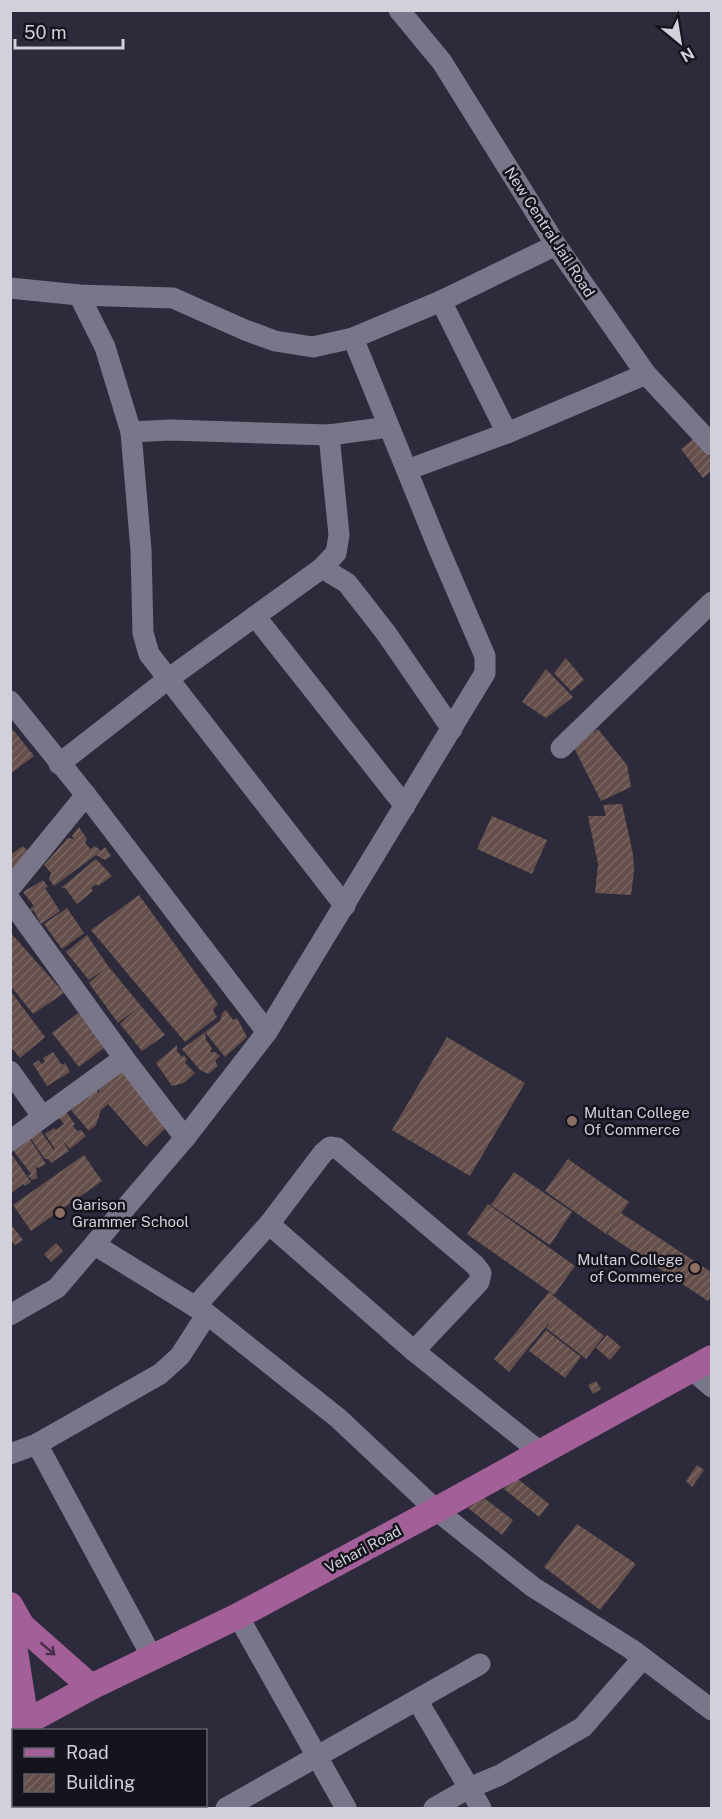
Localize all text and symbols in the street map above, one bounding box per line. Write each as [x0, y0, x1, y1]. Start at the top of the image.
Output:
scale bar [15, 12, 123, 50]
north arrow [650, 12, 710, 72]
text: 50 m [24, 22, 67, 43]
text: N [677, 43, 697, 66]
street label: New Central Jail Road [502, 164, 598, 300]
place label: Multan College Of Commerce [584, 1104, 690, 1138]
marker: Multan College Of Commerce [565, 1114, 579, 1128]
place label: Garison Grammer School [72, 1196, 189, 1230]
marker: Garison Grammer School [53, 1206, 67, 1220]
place label: Multan College of Commerce [577, 1251, 683, 1285]
marker: Multan College of Commerce [688, 1261, 702, 1275]
street label: Vehari Road [322, 1522, 404, 1576]
one-way arrow [40, 1642, 55, 1656]
legend [12, 1729, 207, 1807]
text: Road [66, 1742, 109, 1763]
text: Building [66, 1772, 135, 1793]

